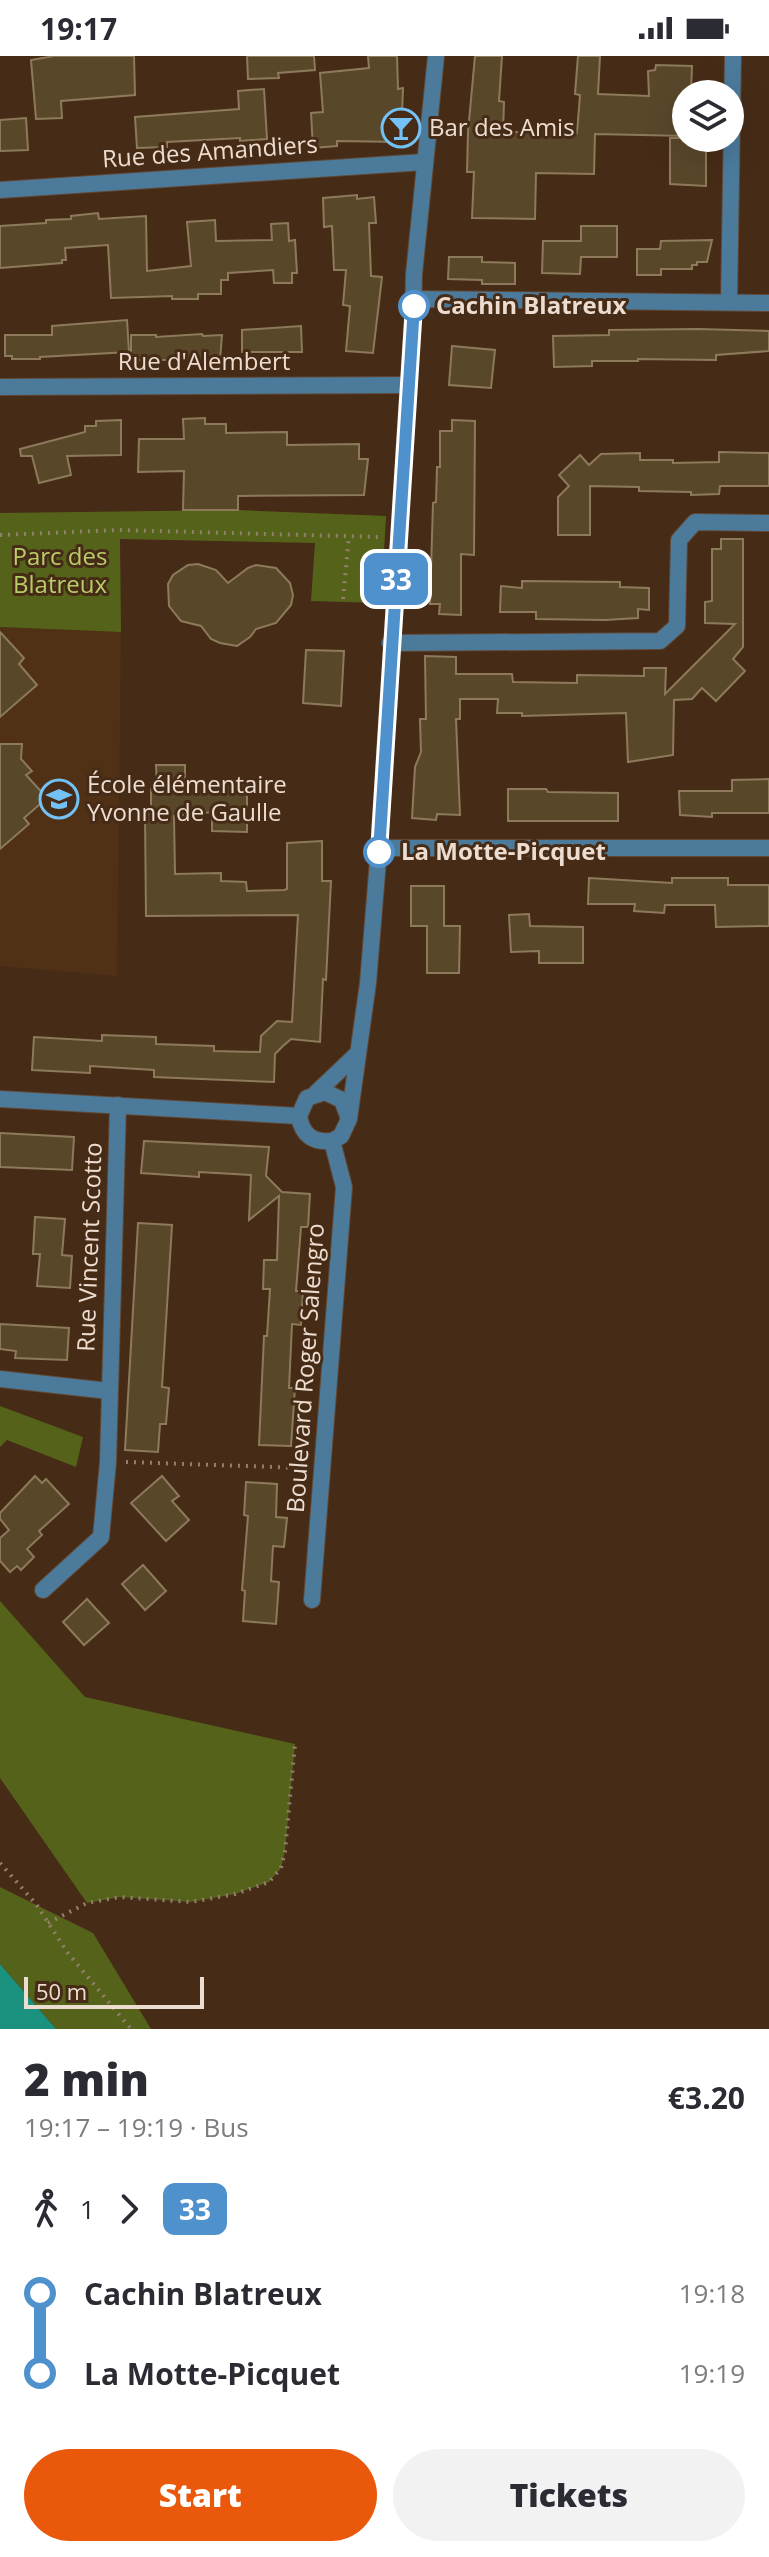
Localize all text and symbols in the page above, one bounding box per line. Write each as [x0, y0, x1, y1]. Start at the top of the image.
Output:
text: 19:17 [40, 8, 117, 49]
map controls [672, 80, 744, 152]
button: layers [672, 80, 744, 152]
bar icon: Bar des Amis [380, 107, 422, 149]
place label: Bar des Amis [429, 110, 575, 143]
street label: Rue des Amandiers [101, 127, 319, 174]
place label: Cachin Blatreux [436, 288, 626, 321]
marker: Cachin Blatreux [399, 291, 429, 321]
street label: Rue d'Alembert [118, 344, 290, 377]
park label: Parc des Blatreux [13, 539, 107, 600]
line badge: 33 [360, 553, 432, 605]
text: 33 [380, 560, 412, 598]
place label: École élémentaire Yvonne de Gaulle [87, 767, 287, 828]
school or university icon: École élémentaire Yvonne de Gaulle [38, 778, 80, 820]
place label: La Motte-Picquet [401, 834, 606, 867]
marker: La Motte-Picquet [364, 837, 394, 867]
street label: Rue Vincent Scotto [68, 1142, 109, 1352]
street label: Boulevard Roger Salengro [278, 1222, 331, 1514]
scale bar [24, 1973, 204, 2009]
text: 50 m [36, 1976, 87, 2006]
text: 2 min [24, 2049, 149, 2109]
text: €3.20 [668, 2077, 745, 2118]
text: 19:17 – 19:19 · Bus [24, 2109, 249, 2145]
icon: walk [24, 2187, 68, 2231]
icon: forward [107, 2187, 151, 2231]
text: 33 [179, 2190, 211, 2228]
text: 1 [80, 2191, 95, 2227]
text: Cachin Blatreux [84, 2273, 322, 2314]
text: 19:18 [679, 2275, 745, 2311]
text: La Motte-Picquet [84, 2353, 340, 2394]
text: 19:19 [679, 2355, 745, 2391]
button: Start [24, 2449, 377, 2541]
button: Tickets [393, 2449, 745, 2541]

